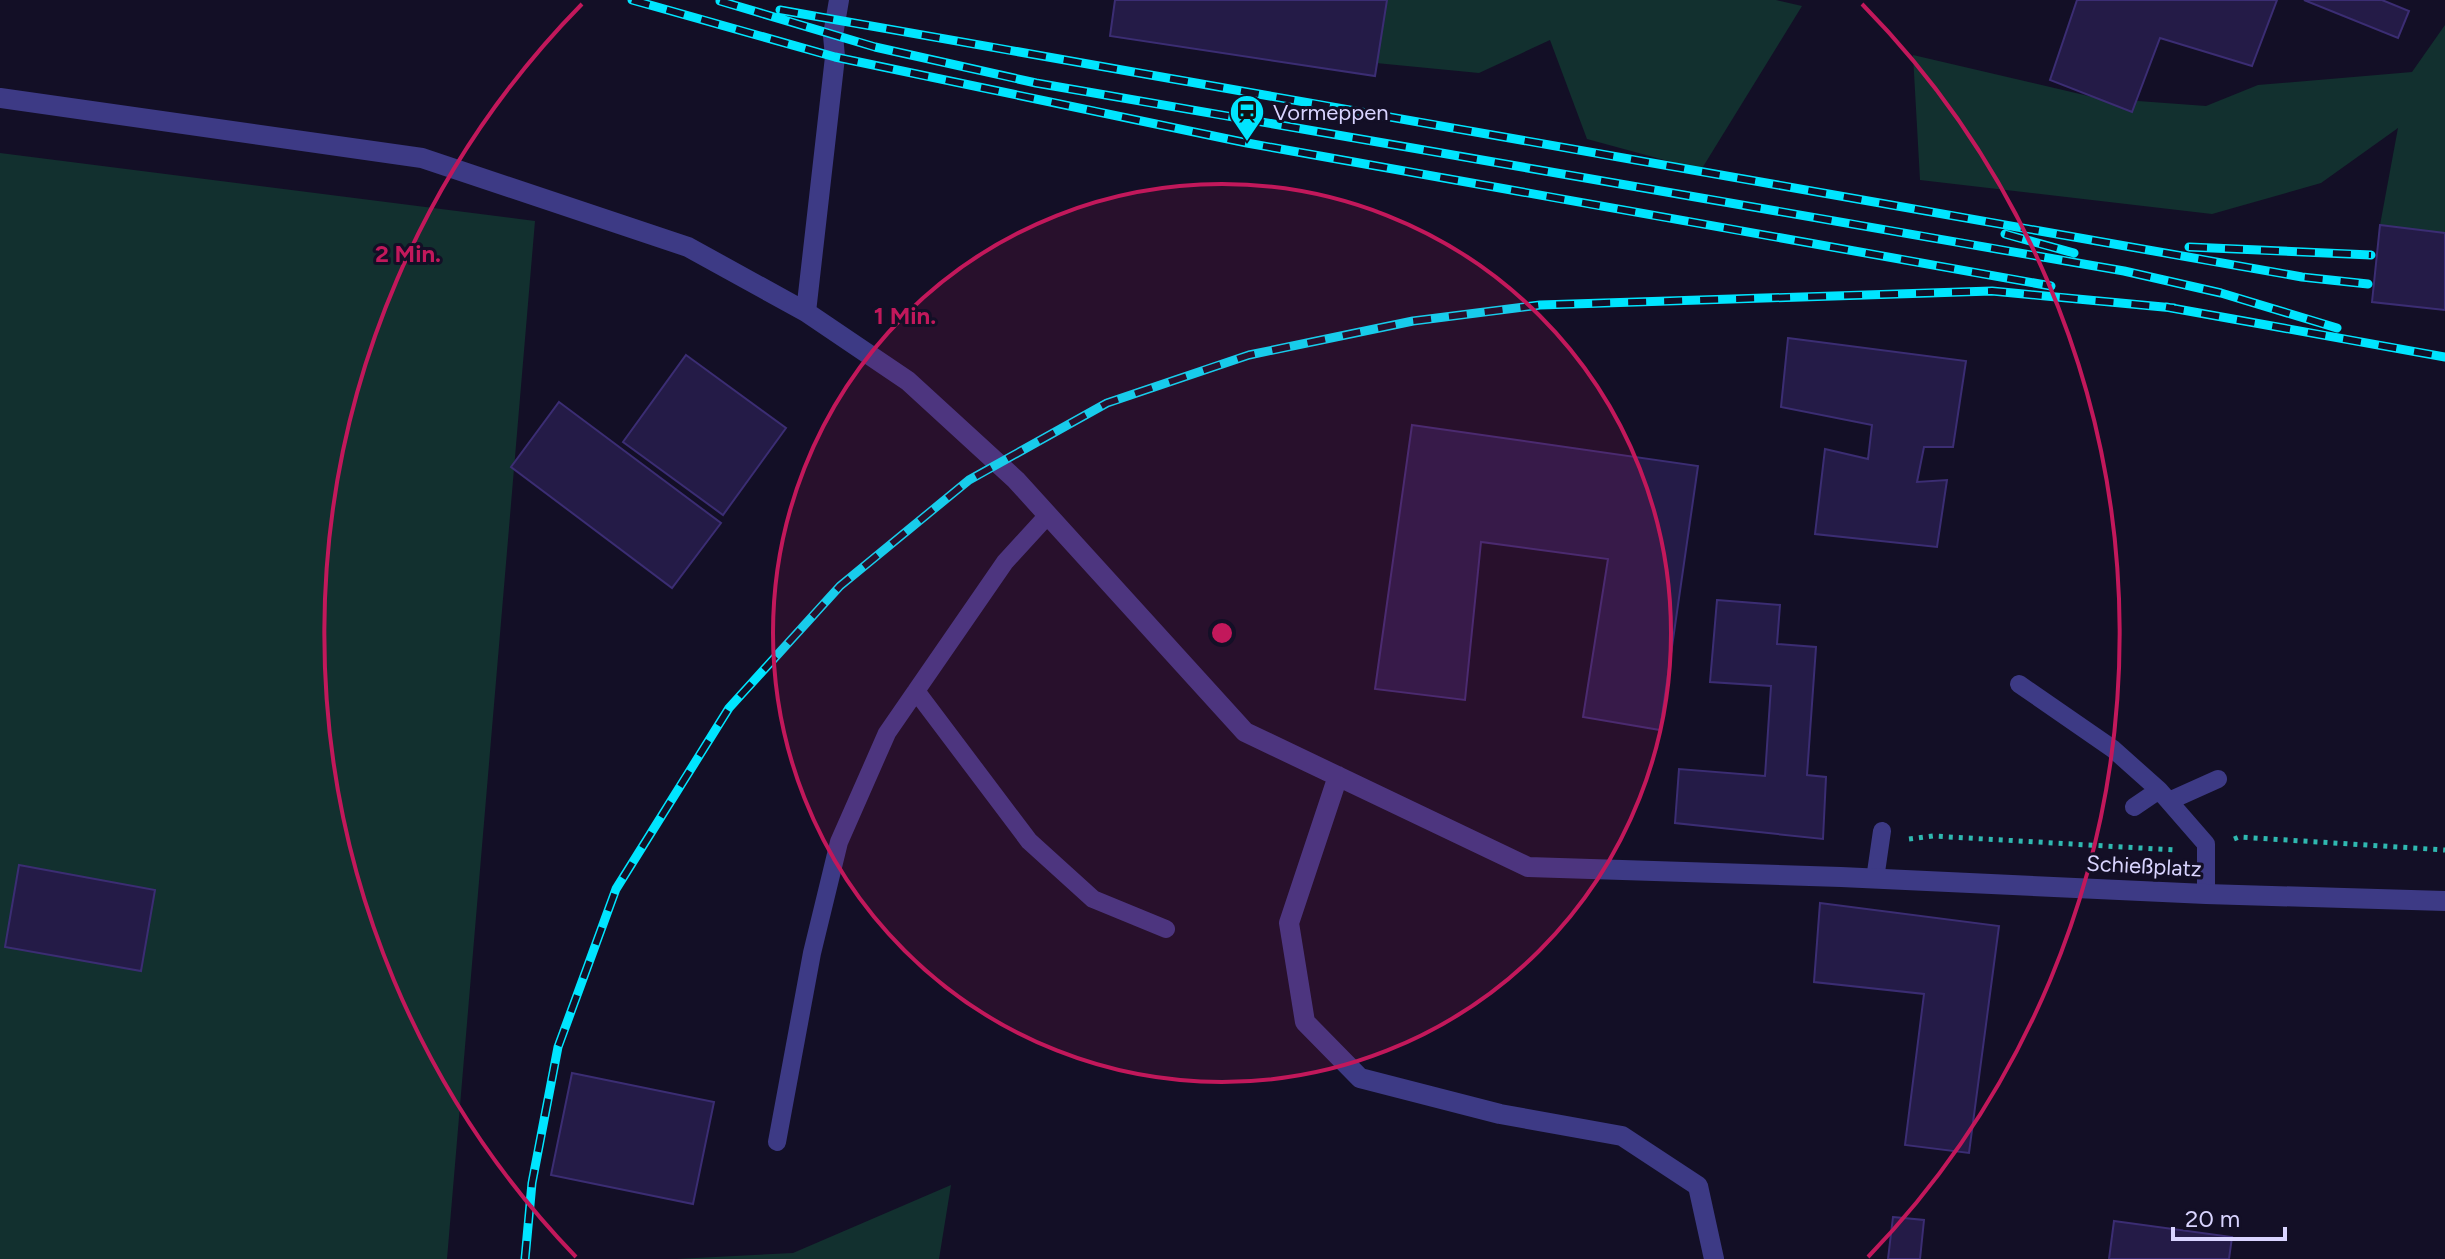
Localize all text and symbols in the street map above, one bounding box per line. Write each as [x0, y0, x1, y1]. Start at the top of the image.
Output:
station icon: Vormeppen [1228, 93, 1266, 143]
place label: Vormeppen [1273, 99, 1389, 126]
text: 2 Min. [375, 239, 441, 268]
text: 1 Min. [874, 301, 936, 330]
centre of rings [1208, 619, 1236, 647]
street label: Schießplatz [2086, 849, 2202, 883]
scale bar [2173, 1191, 2285, 1241]
text: 20 m [2185, 1204, 2240, 1233]

